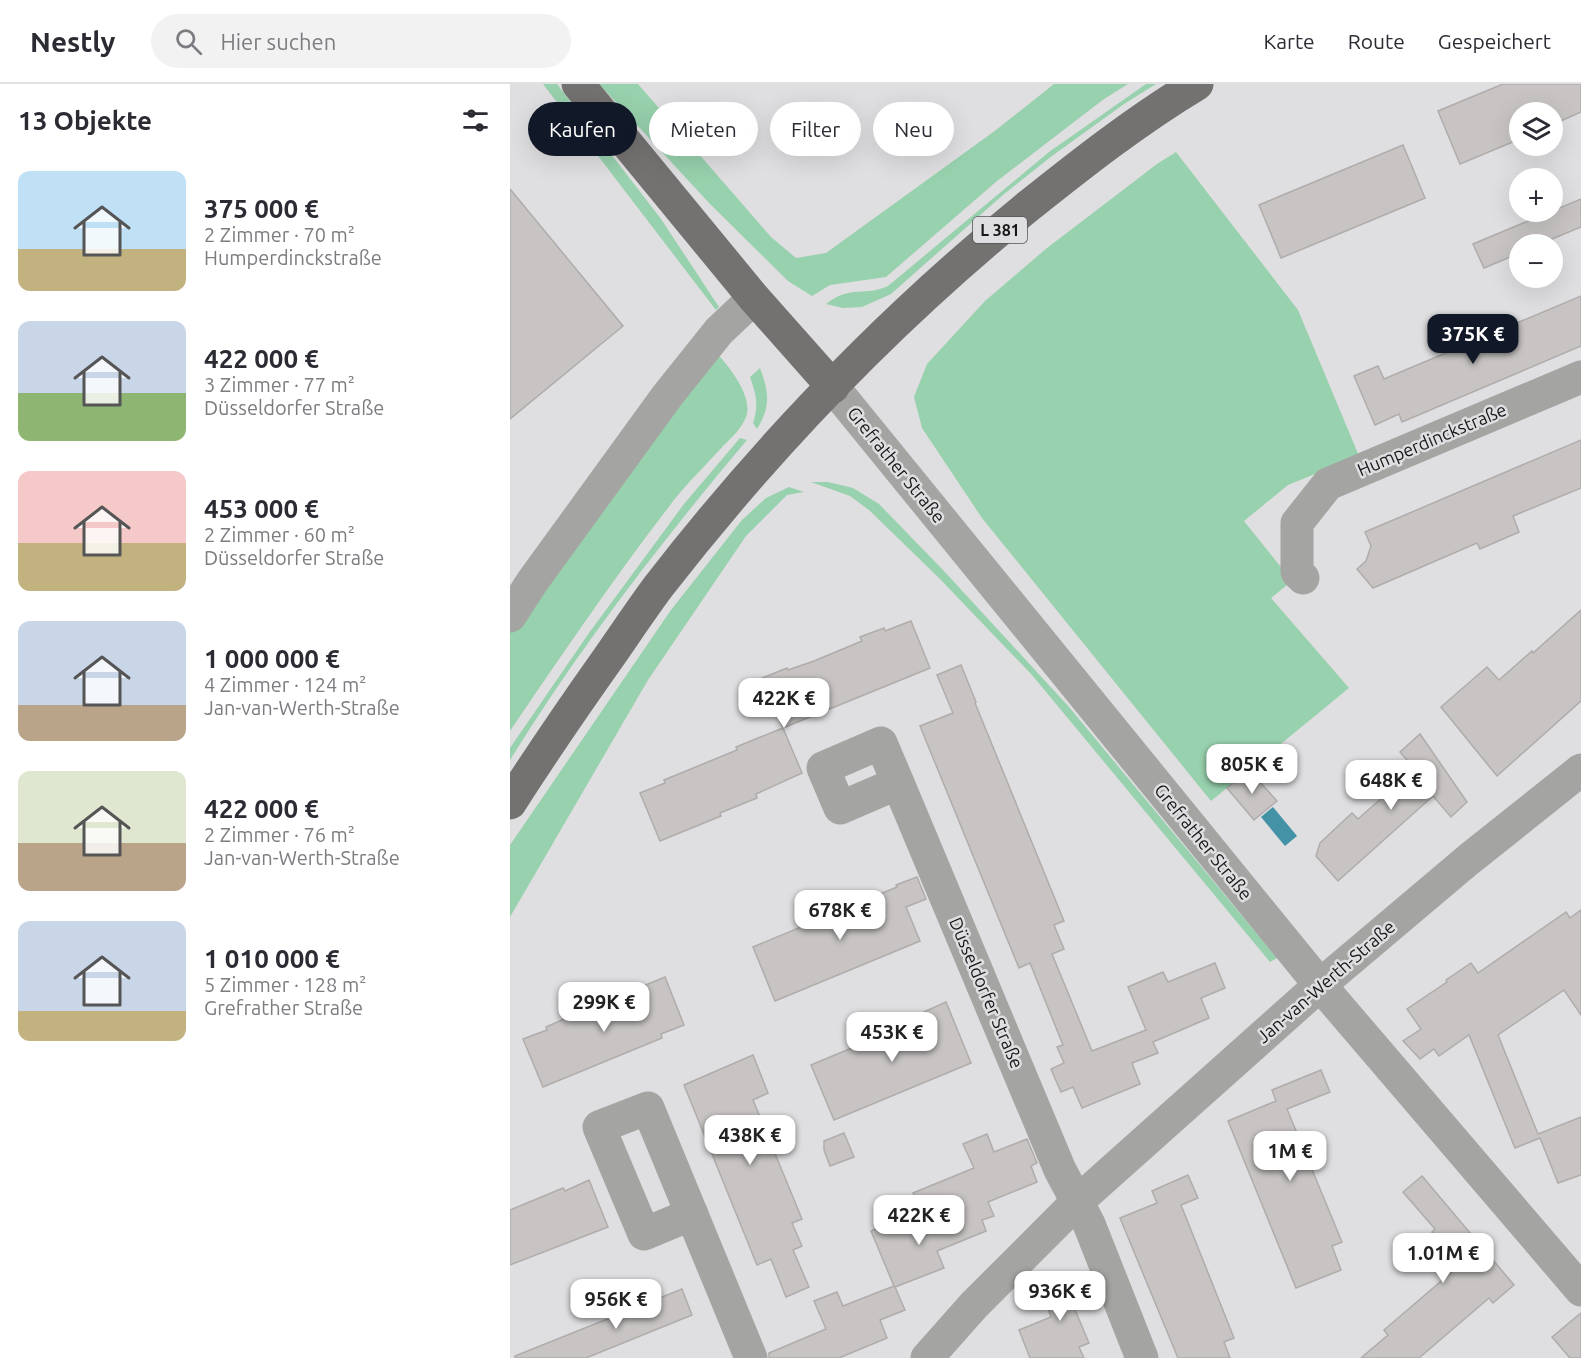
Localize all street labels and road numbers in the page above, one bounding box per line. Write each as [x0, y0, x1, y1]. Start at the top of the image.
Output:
road number: L 381 [973, 217, 1027, 243]
street label: Humperdinckstraße [1354, 399, 1509, 480]
street label: Grefrather Straße [844, 402, 950, 526]
street label: Grefrather Straße [1151, 779, 1257, 903]
street label: Düsseldorfer Straße [946, 914, 1028, 1071]
street label: Jan-van-Werth-Straße [1252, 916, 1398, 1047]

